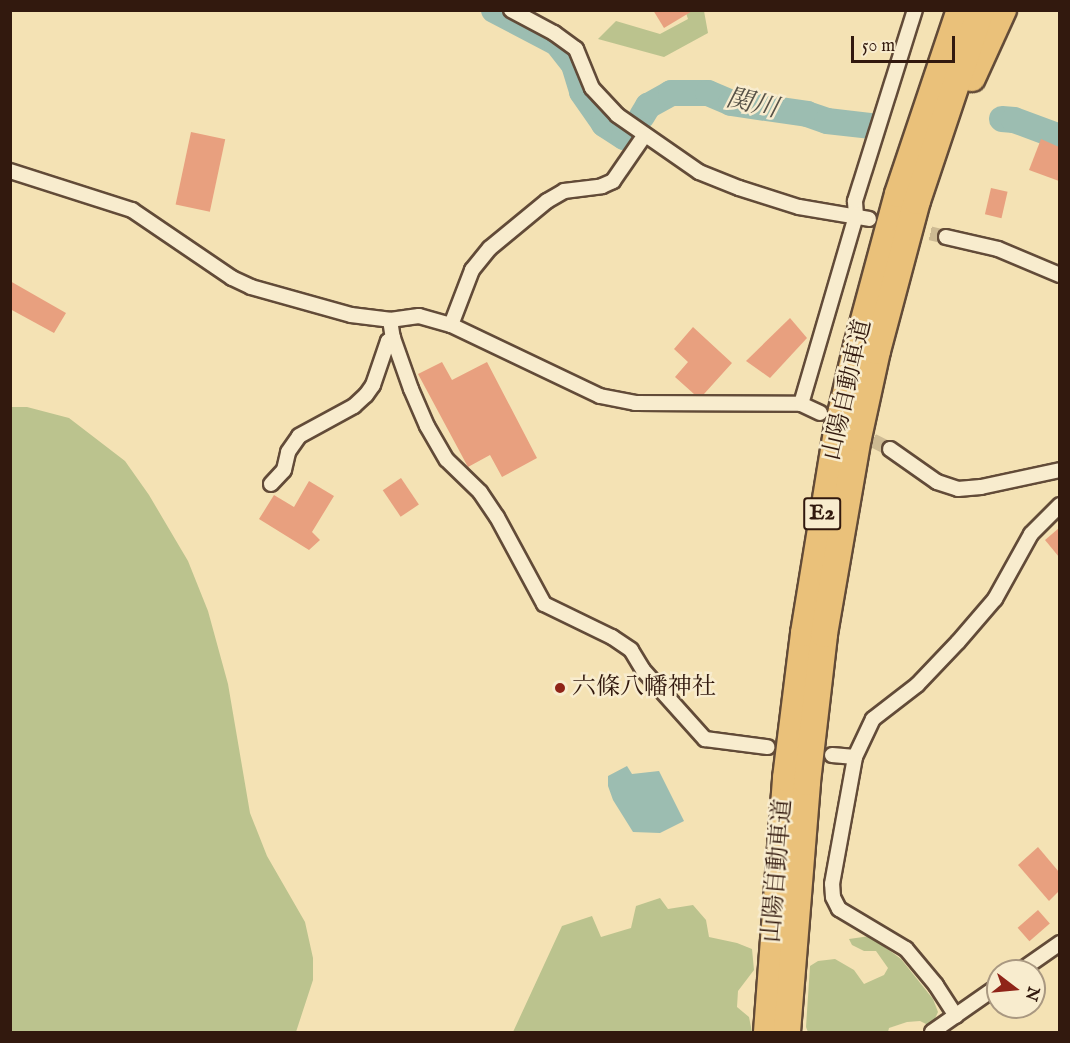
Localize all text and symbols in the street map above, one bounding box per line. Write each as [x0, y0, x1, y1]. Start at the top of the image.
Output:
scale bar [854, 24, 958, 62]
text: 50 m [862, 35, 895, 58]
water label: 関川 [723, 83, 781, 125]
street label: 山陽自動車道 [818, 317, 878, 463]
road number: E2 [802, 495, 842, 533]
place label: 六條八幡神社 [572, 674, 716, 702]
marker: 六條八幡神社 [553, 681, 567, 695]
street label: 山陽自動車道 [757, 798, 799, 944]
north arrow [986, 959, 1046, 1019]
text: N [1020, 984, 1043, 1003]

